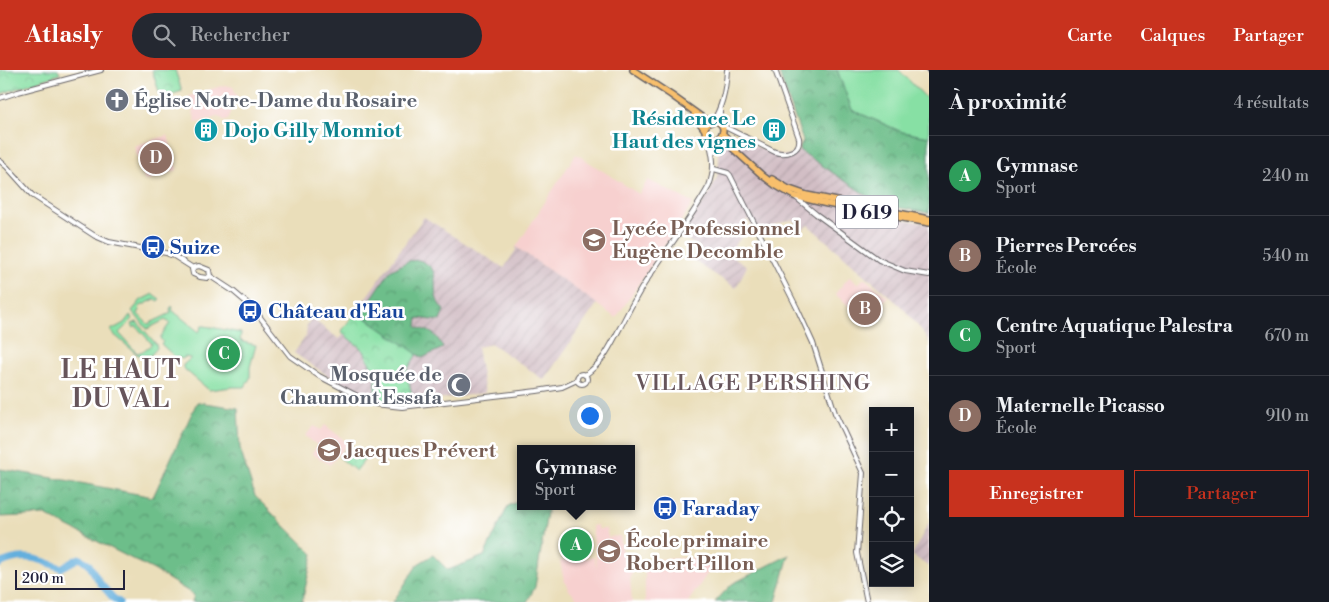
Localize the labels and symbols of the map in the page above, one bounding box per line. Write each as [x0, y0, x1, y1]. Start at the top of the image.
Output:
church icon: Église Notre-Dame du Rosaire [104, 87, 130, 113]
place label: Église Notre-Dame du Rosaire [134, 88, 417, 114]
place label: Résidence Le Haut des vignes [612, 107, 756, 155]
building icon: Dojo Gilly Monniot [193, 117, 219, 143]
building icon: Résidence Le Haut des vignes [761, 117, 787, 143]
place label: Dojo Gilly Monniot [224, 119, 403, 144]
pin: D [140, 139, 172, 177]
road number: D 619 [836, 195, 898, 228]
place label: Lycée Professionnel Eugène Decomble [612, 217, 801, 265]
school or university icon: Lycée Professionnel Eugène Decomble [581, 227, 607, 253]
bus stop icon: Suize [140, 234, 166, 260]
place label: Suize [170, 236, 221, 261]
pin: B [849, 290, 881, 328]
bus stop icon: Château d'Eau [237, 298, 263, 324]
place label: Château d'Eau [268, 300, 405, 325]
pin: C [208, 335, 240, 373]
district label: LE HAUT DU VAL [61, 355, 181, 415]
place label: Mosquée de Chaumont Essafa [280, 363, 442, 411]
district label: VILLAGE PERSHING [634, 370, 871, 397]
mosque icon: Mosquée de Chaumont Essafa [446, 372, 472, 398]
your location [577, 403, 603, 429]
school or university icon: Jacques Prévert [316, 437, 342, 463]
place label: Jacques Prévert [343, 439, 497, 464]
bus stop icon: Faraday [652, 495, 678, 521]
place label: Faraday [682, 497, 760, 522]
pin: A [560, 526, 592, 564]
place label: École primaire Robert Pillon [626, 528, 768, 577]
school or university icon: École primaire Robert Pillon [596, 538, 622, 564]
scale bar [15, 567, 125, 590]

